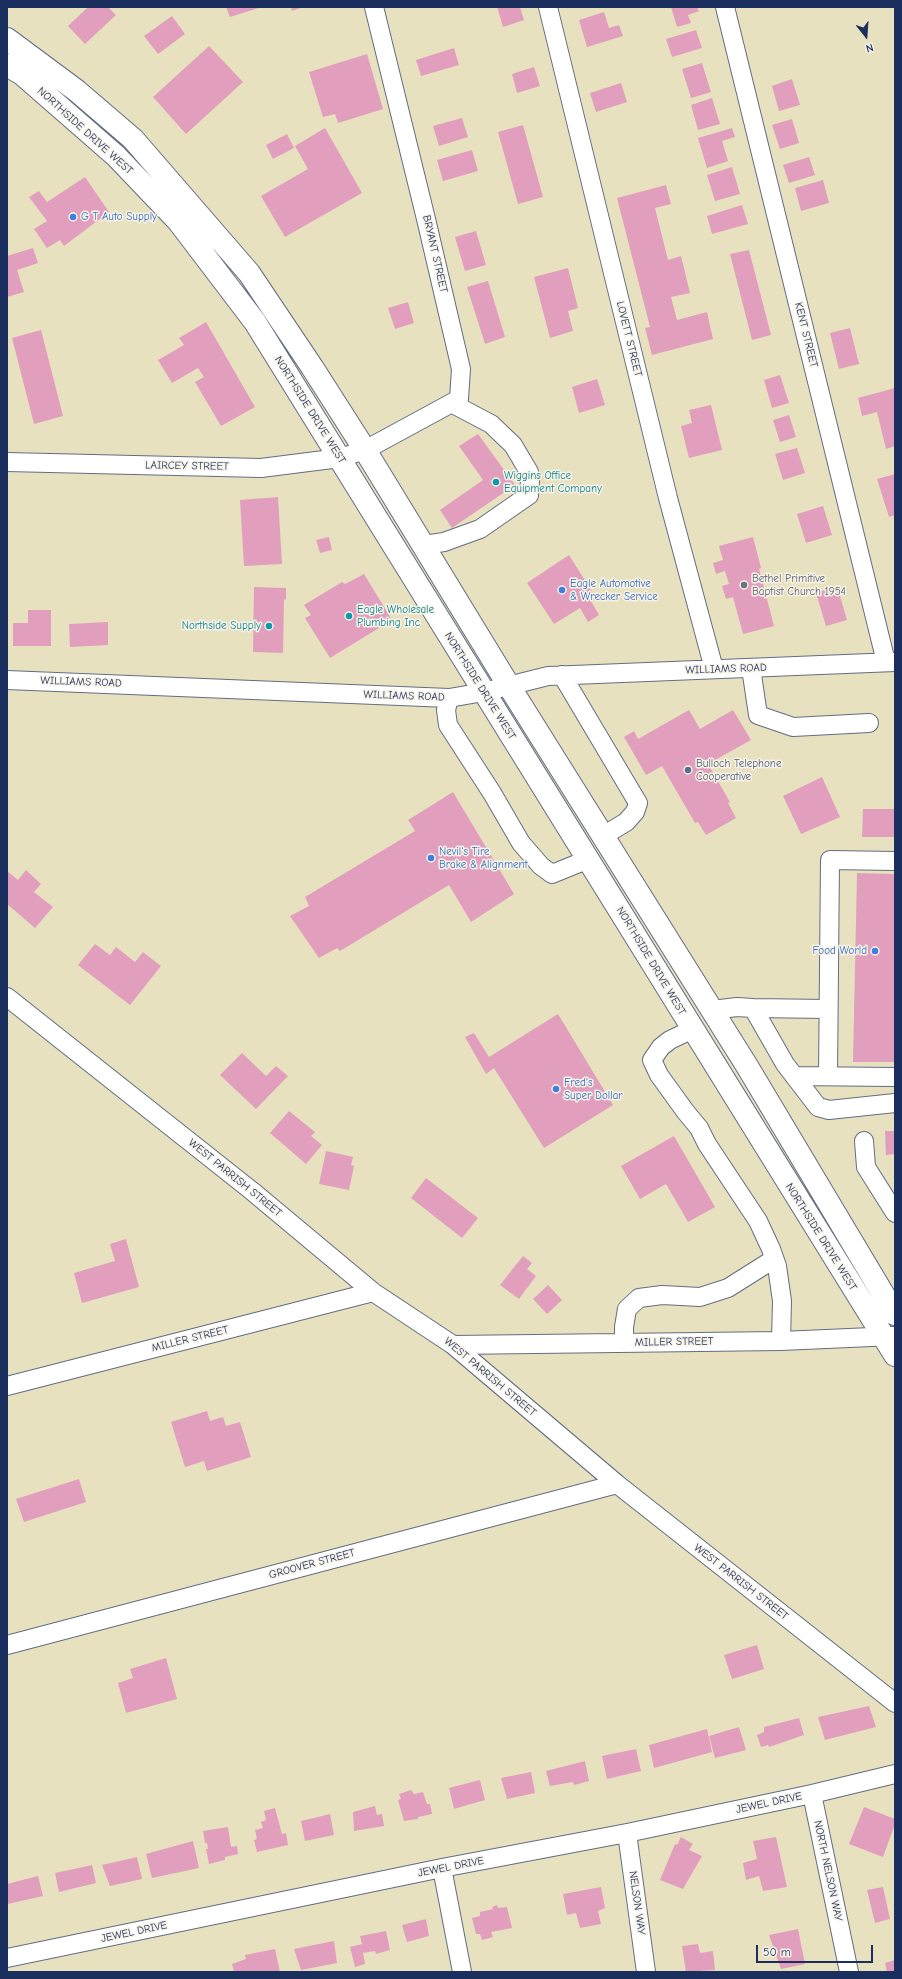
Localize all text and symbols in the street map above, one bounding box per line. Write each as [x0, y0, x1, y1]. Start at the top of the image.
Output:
north arrow [846, 16, 886, 56]
text: N [864, 41, 875, 55]
street label: NORTHSIDE DRIVE WEST [34, 85, 136, 177]
place label: G T Auto Supply [81, 210, 157, 224]
marker: G T Auto Supply [68, 212, 78, 222]
street label: BRYANT STREET [420, 214, 450, 294]
street label: LOVETT STREET [613, 300, 645, 378]
street label: KENT STREET [792, 301, 820, 369]
street label: NORTHSIDE DRIVE WEST [272, 354, 348, 466]
street label: LAIRCEY STREET [145, 459, 229, 473]
place label: Wiggins Office Equipment Company [504, 469, 602, 495]
marker: Wiggins Office Equipment Company [491, 477, 501, 487]
place label: Bethel Primitive Baptist Church 1954 [752, 572, 846, 598]
place label: Eagle Automotive & Wrecker Service [570, 577, 658, 603]
marker: Bethel Primitive Baptist Church 1954 [739, 580, 749, 590]
marker: Eagle Automotive & Wrecker Service [557, 585, 567, 595]
place label: Eagle Wholesale Plumbing Inc [357, 603, 434, 629]
marker: Eagle Wholesale Plumbing Inc [344, 611, 354, 621]
place label: Northside Supply [182, 619, 261, 633]
marker: Northside Supply [264, 621, 274, 631]
street label: NORTHSIDE DRIVE WEST [442, 630, 518, 742]
street label: WILLIAMS ROAD [685, 661, 767, 677]
street label: WILLIAMS ROAD [40, 674, 122, 690]
street label: WILLIAMS ROAD [363, 688, 445, 704]
place label: Bulloch Telephone Cooperative [696, 757, 781, 783]
marker: Bulloch Telephone Cooperative [683, 765, 693, 775]
place label: Nevil's Tire Brake & Alignment [439, 845, 528, 871]
marker: Nevil's Tire Brake & Alignment [426, 853, 436, 863]
street label: NORTHSIDE DRIVE WEST [613, 904, 689, 1018]
place label: Food World [813, 944, 867, 958]
marker: Food World [870, 946, 880, 956]
place label: Fred's Super Dollar [564, 1076, 623, 1102]
marker: Fred's Super Dollar [551, 1084, 561, 1094]
street label: WEST PARRISH STREET [186, 1136, 284, 1220]
street label: NORTHSIDE DRIVE WEST [783, 1181, 859, 1293]
street label: MILLER STREET [150, 1323, 230, 1355]
street label: WEST PARRISH STREET [441, 1335, 539, 1419]
street label: MILLER STREET [635, 1335, 713, 1349]
street label: WEST PARRISH STREET [691, 1541, 791, 1623]
street label: GROOVER STREET [268, 1546, 356, 1582]
street label: JEWEL DRIVE [735, 1790, 803, 1816]
street label: NORTH NELSON WAY [811, 1819, 845, 1923]
street label: JEWEL DRIVE [417, 1854, 485, 1880]
street label: NELSON WAY [626, 1870, 648, 1936]
street label: JEWEL DRIVE [100, 1919, 168, 1945]
scale bar [758, 1937, 875, 1963]
text: 50 m [763, 1945, 791, 1959]

